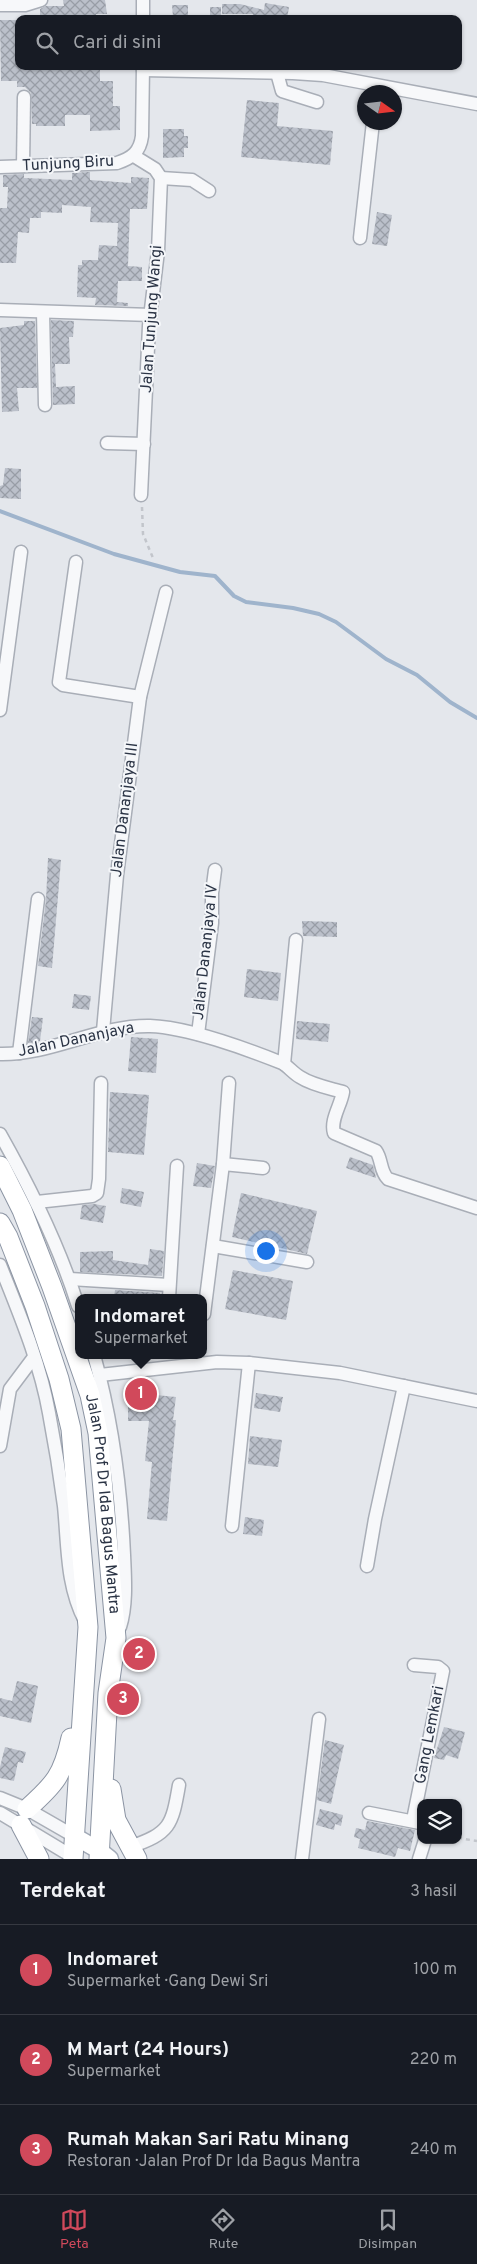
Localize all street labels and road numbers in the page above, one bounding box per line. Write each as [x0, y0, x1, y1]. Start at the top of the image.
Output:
street label: Tunjung Biru [21, 152, 115, 176]
street label: Jalan Tunjung Wangi [137, 244, 167, 394]
street label: Jalan Dananjaya III [107, 742, 143, 878]
street label: Jalan Dananjaya IV [189, 883, 223, 1021]
street label: Jalan Dananjaya [16, 1018, 136, 1062]
street label: Jalan Prof Dr Ida Bagus Mantra [80, 1392, 124, 1615]
street label: Gang Lemkari [411, 1684, 449, 1786]

